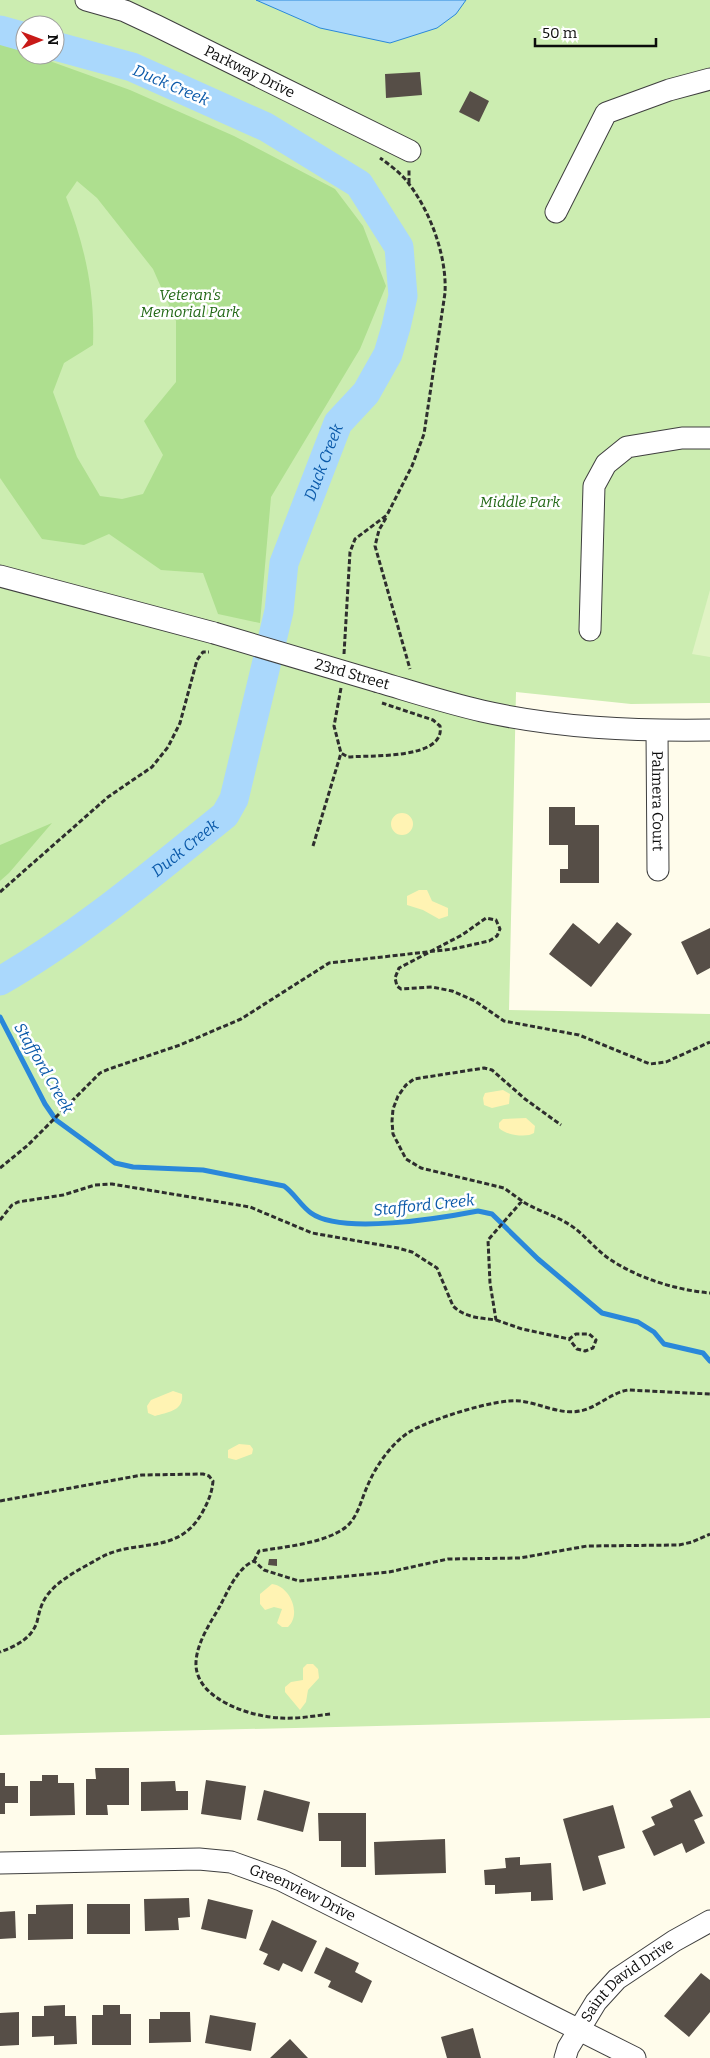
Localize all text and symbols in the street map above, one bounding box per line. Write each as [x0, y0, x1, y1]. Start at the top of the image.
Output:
north arrow [15, 15, 65, 65]
scale bar [535, 15, 656, 47]
text: 50 m [542, 24, 578, 42]
text: N [44, 34, 61, 46]
street label: Parkway Drive [201, 42, 298, 102]
water label: Duck Creek [130, 61, 212, 110]
park label: Veteran's Memorial Park [140, 286, 241, 321]
water label: Duck Creek [300, 421, 346, 503]
park label: Middle Park [480, 493, 561, 511]
street label: 23rd Street [313, 655, 392, 693]
street label: Palmera Court [648, 751, 667, 852]
water label: Duck Creek [147, 815, 222, 880]
water label: Stafford Creek [10, 1019, 78, 1117]
water label: Stafford Creek [372, 1190, 476, 1220]
street label: Greenview Drive [247, 1860, 359, 1925]
street label: Saint David Drive [577, 1935, 677, 2025]

